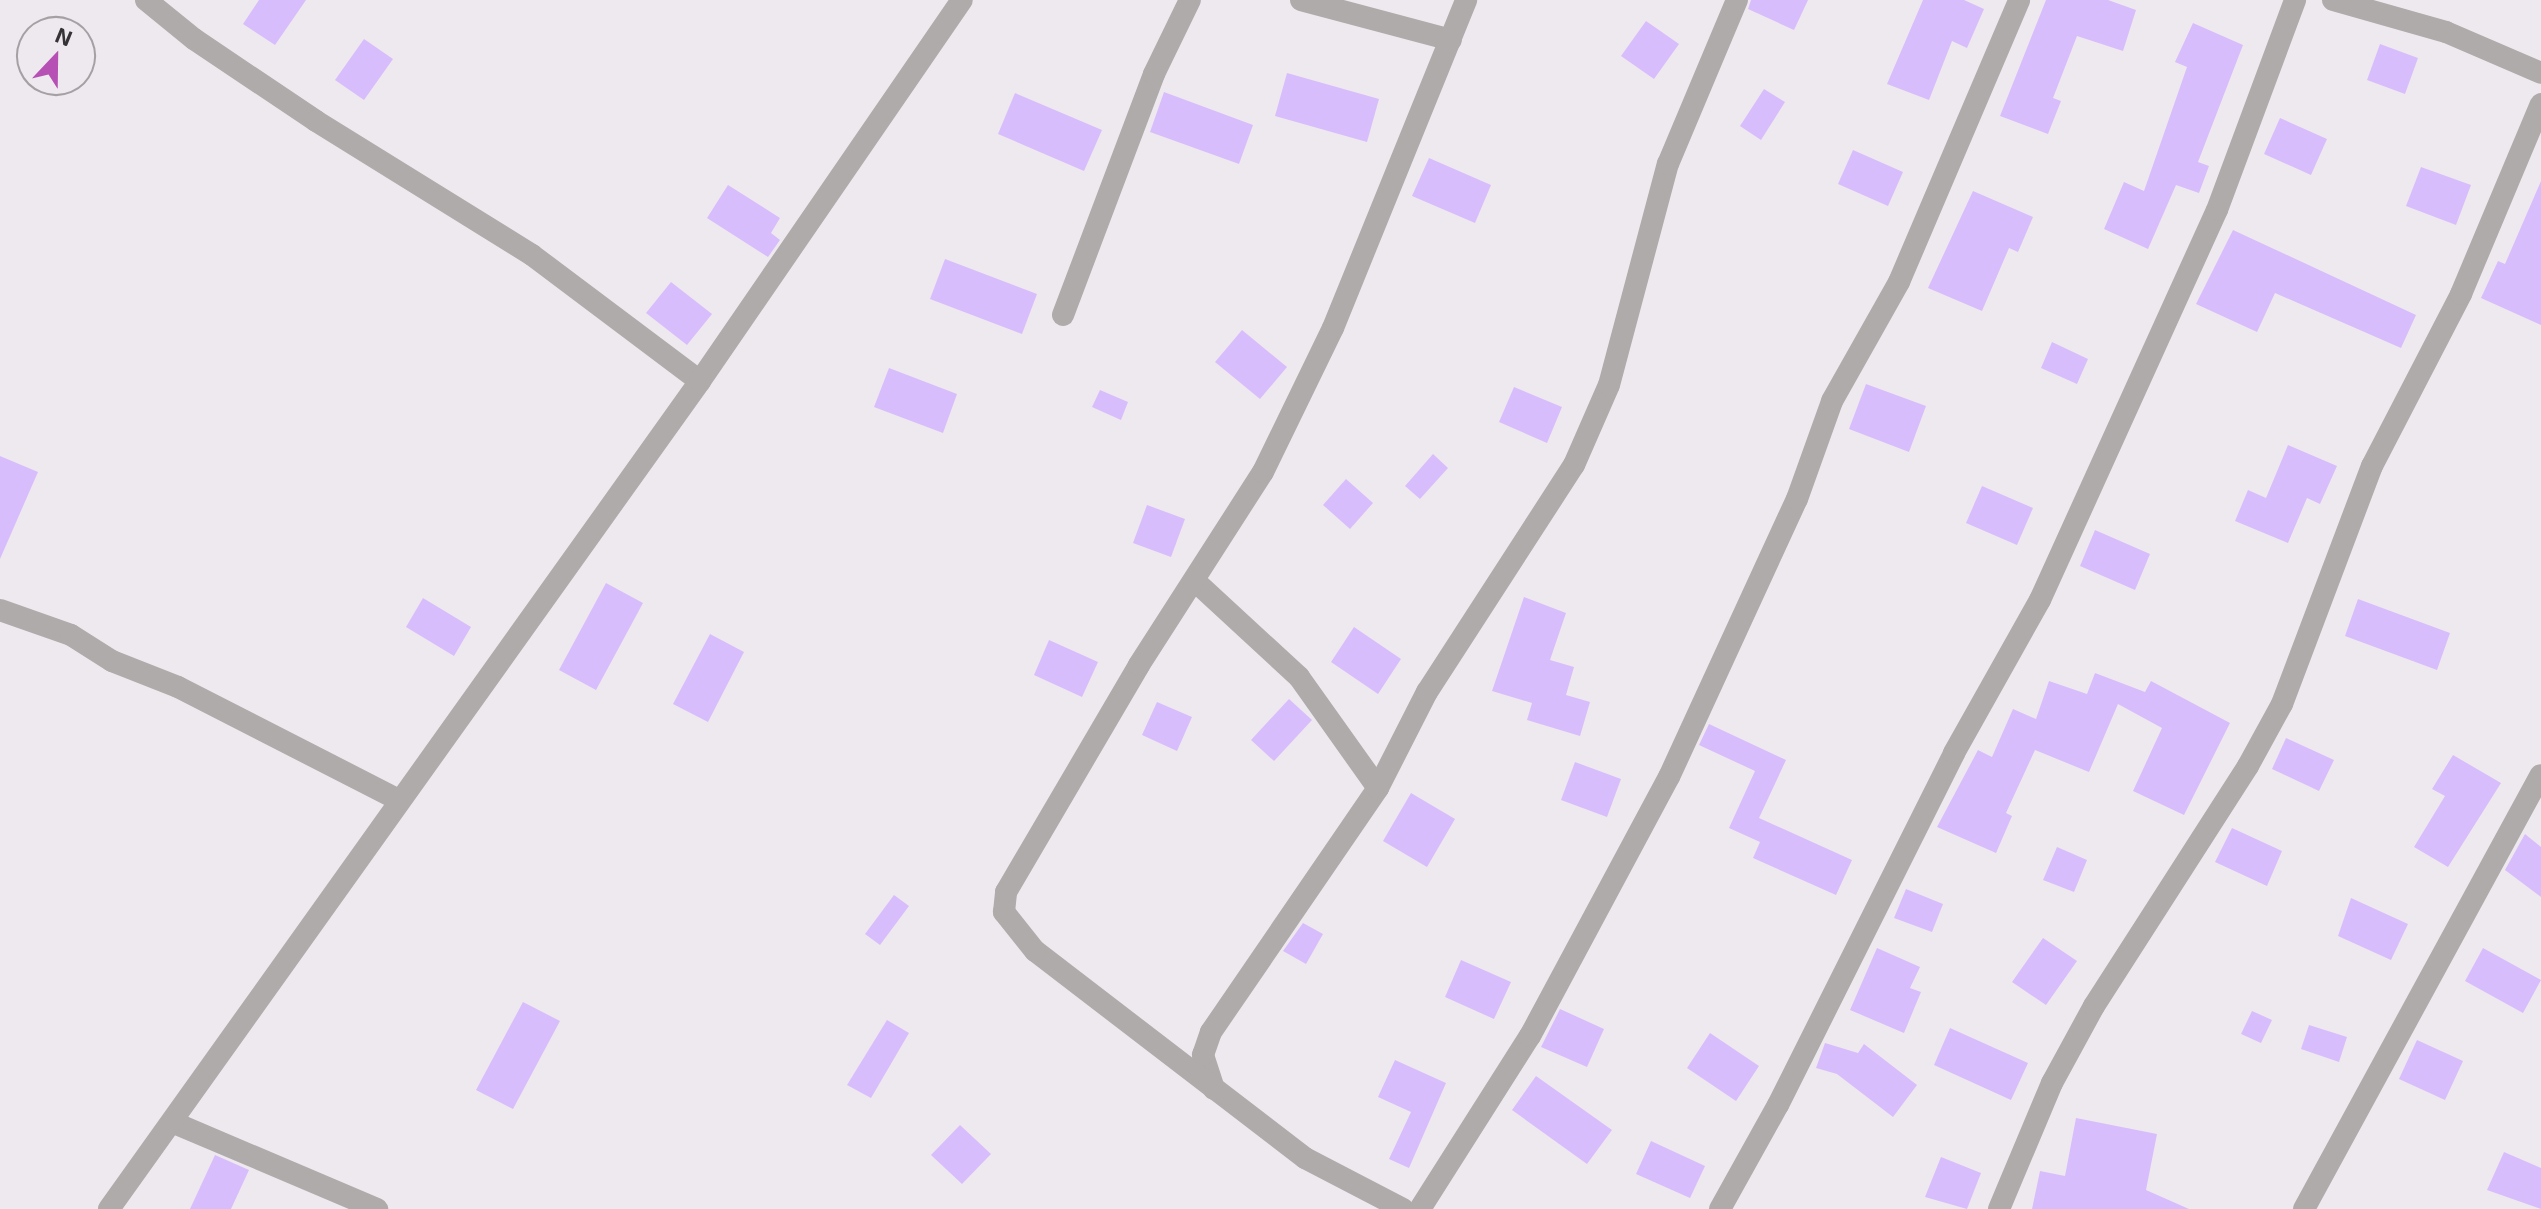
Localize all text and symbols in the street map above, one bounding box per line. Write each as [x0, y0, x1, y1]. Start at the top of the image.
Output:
north arrow [16, 16, 96, 96]
text: N [52, 21, 76, 51]

